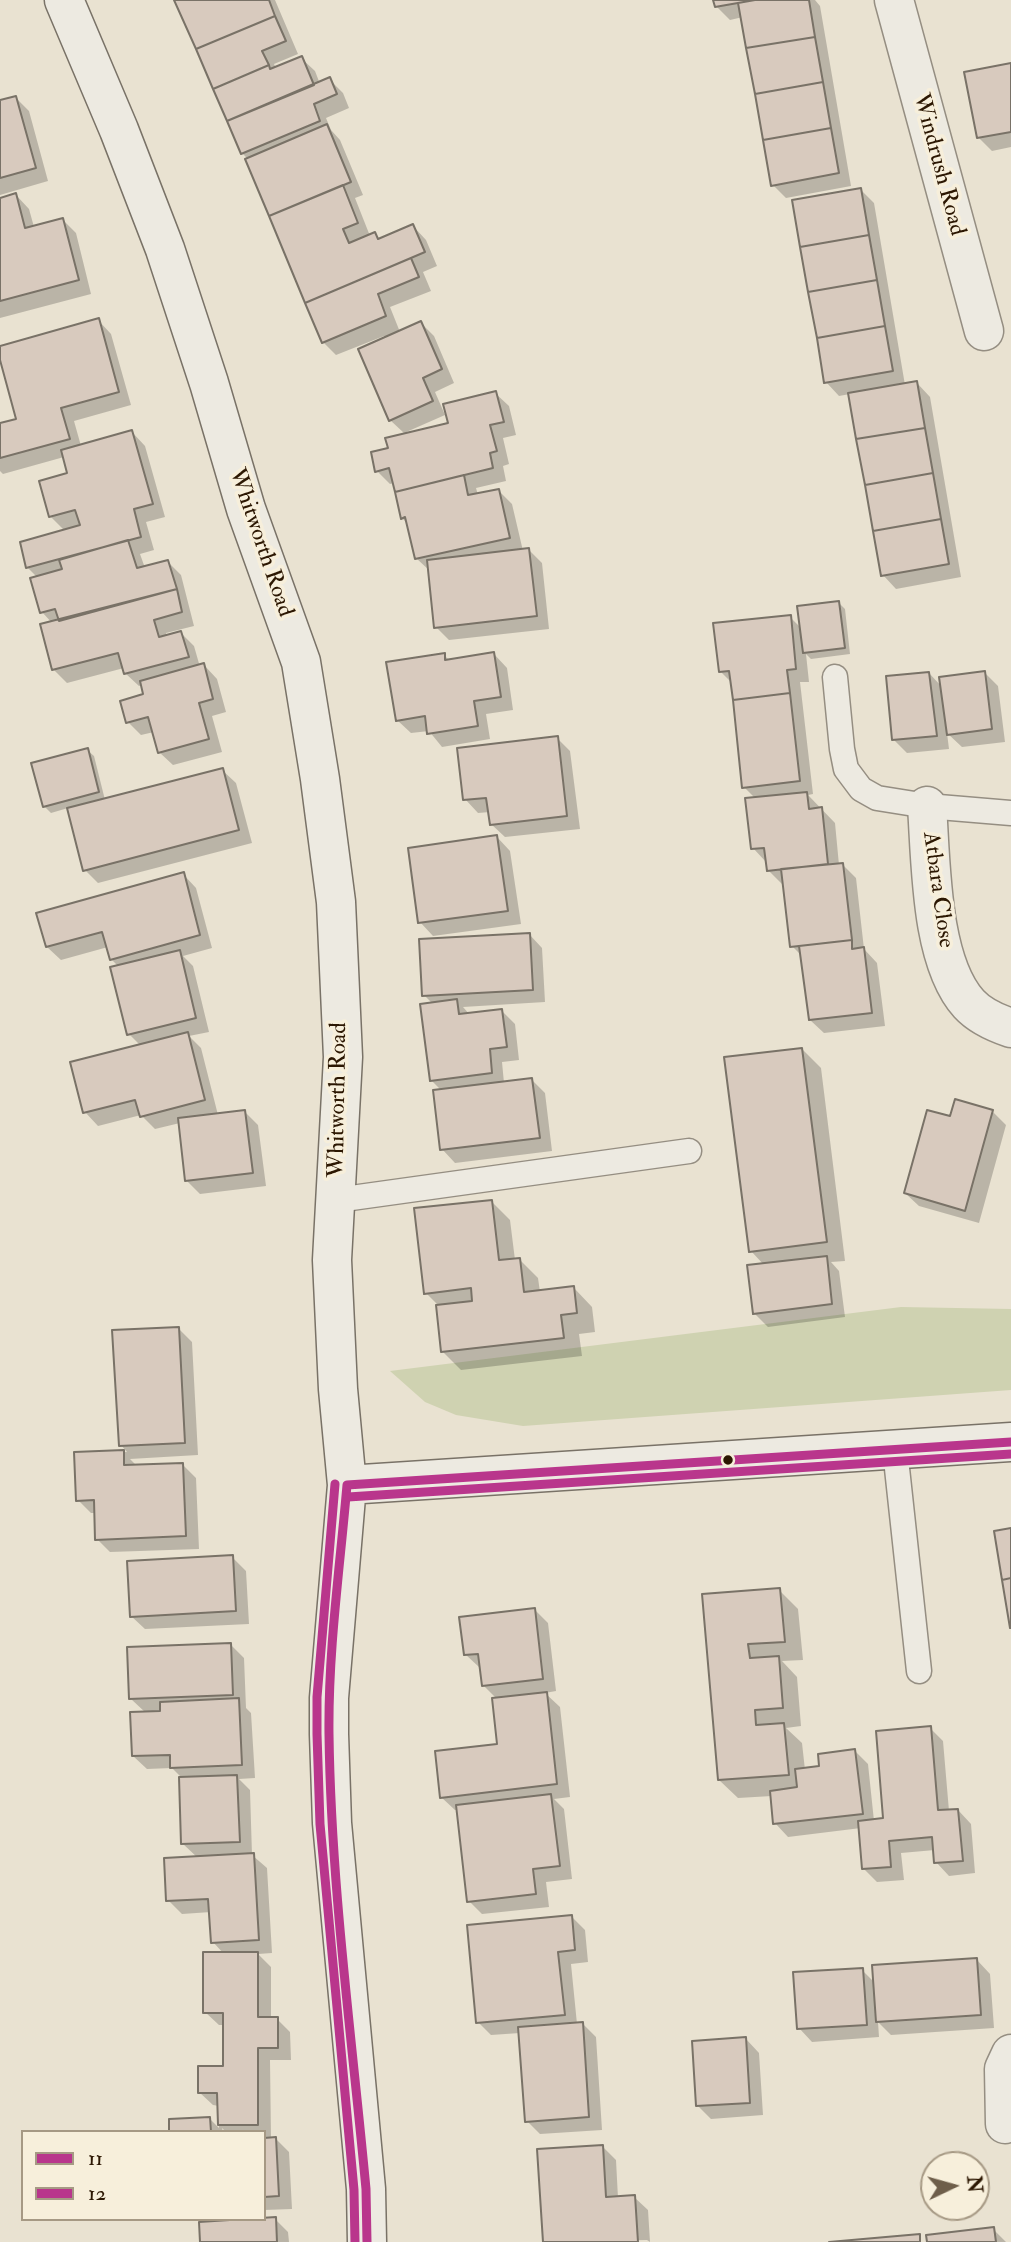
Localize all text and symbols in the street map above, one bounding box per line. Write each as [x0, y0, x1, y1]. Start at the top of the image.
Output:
street label: Windrush Road [906, 91, 970, 239]
street label: Whitworth Road [222, 465, 298, 621]
street label: Atbara Close [915, 830, 959, 950]
street label: Whitworth Road [324, 1022, 354, 1178]
unlabelled marker [721, 1453, 735, 1467]
legend [21, 2130, 266, 2221]
text: 11 [88, 2145, 103, 2172]
north arrow [920, 2151, 990, 2221]
text: N [961, 2175, 987, 2194]
text: 12 [88, 2180, 106, 2207]

